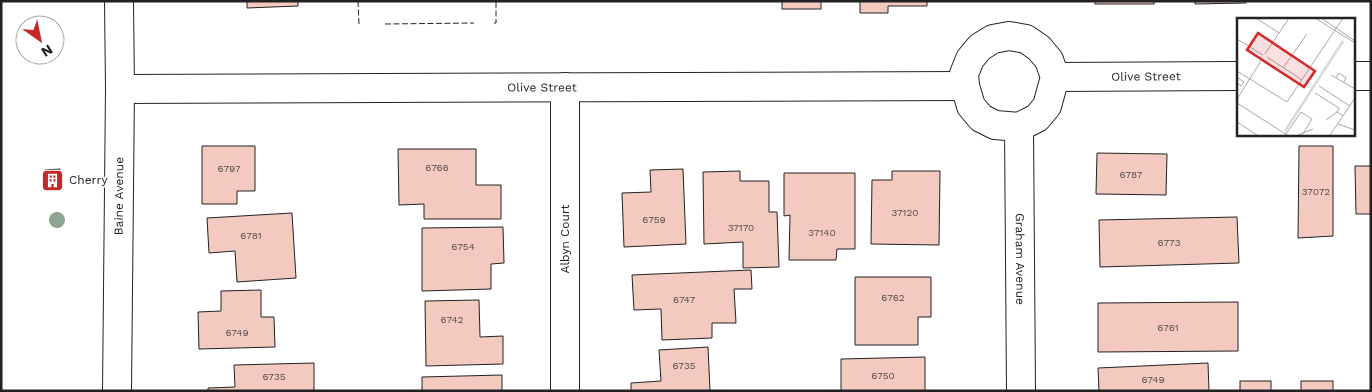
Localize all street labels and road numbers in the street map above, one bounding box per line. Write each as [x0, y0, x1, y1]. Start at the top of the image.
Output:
street label: Olive Street [1111, 69, 1181, 84]
street label: Olive Street [507, 80, 577, 95]
street label: Baine Avenue [112, 157, 126, 235]
street label: Albyn Court [558, 204, 572, 274]
street label: Graham Avenue [1013, 213, 1027, 305]

